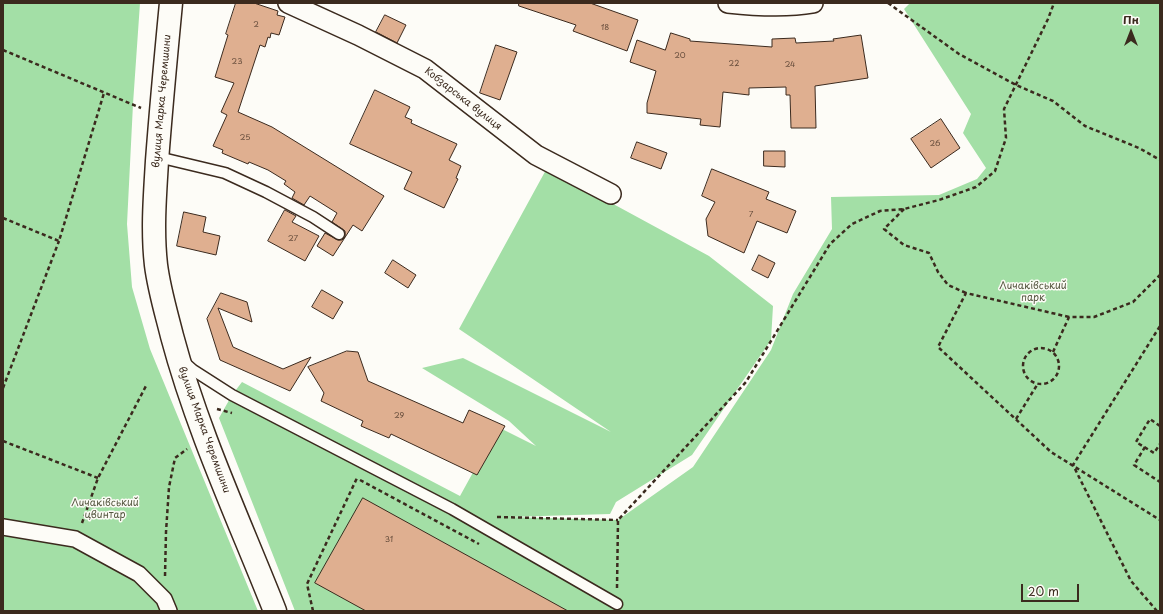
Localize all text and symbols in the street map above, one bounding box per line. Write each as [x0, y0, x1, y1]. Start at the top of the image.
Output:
text: Пн [1123, 11, 1139, 28]
north arrow [1111, 12, 1151, 52]
house number: 2 [253, 20, 259, 30]
house number: 18 [601, 23, 609, 33]
street label: вулиця Марка Черемшини [150, 34, 174, 168]
house number: 20 [674, 51, 686, 61]
house number: 23 [232, 57, 242, 67]
house number: 22 [729, 59, 739, 69]
house number: 24 [785, 60, 795, 70]
street label: Кобзарська вулиця [422, 65, 504, 133]
house number: 25 [240, 133, 250, 143]
house number: 26 [930, 139, 940, 149]
house number: 7 [749, 210, 753, 220]
house number: 27 [288, 234, 298, 244]
park label: Личаківський парк [999, 280, 1067, 304]
street label: вулиця Марка Черемшини [175, 365, 233, 495]
house number: 29 [394, 411, 404, 421]
park label: Личаківський цвинтар [71, 497, 139, 520]
house number: 31 [385, 535, 393, 545]
scale bar [1023, 576, 1081, 602]
text: 20 m [1028, 582, 1059, 600]

